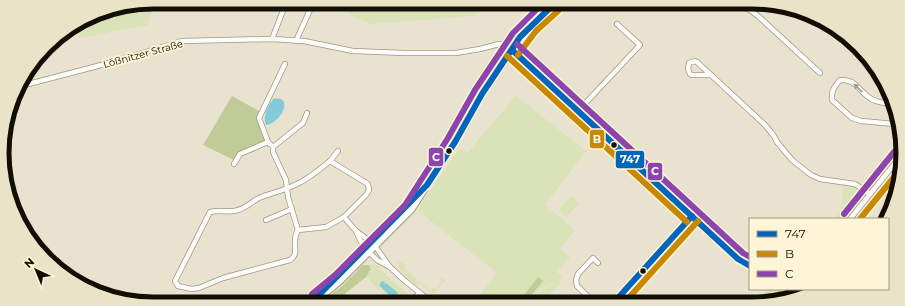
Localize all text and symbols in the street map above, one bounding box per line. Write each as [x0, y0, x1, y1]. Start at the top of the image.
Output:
street label: Lößnitzer Straße [102, 37, 184, 71]
one-way arrow [853, 83, 863, 93]
line badge: B [589, 129, 605, 149]
text: B [593, 132, 601, 146]
unlabelled marker [609, 140, 619, 150]
unlabelled marker [444, 146, 454, 156]
line badge: C [428, 147, 444, 167]
text: C [432, 150, 440, 164]
line badge: 747 [615, 150, 645, 169]
text: 747 [620, 152, 640, 166]
line badge: C [647, 162, 663, 181]
text: C [651, 164, 659, 178]
legend [749, 218, 889, 290]
text: 747 [785, 226, 806, 241]
text: B [785, 246, 794, 261]
north arrow [16, 250, 56, 290]
text: N [21, 255, 37, 271]
unlabelled marker [638, 266, 648, 276]
text: C [785, 266, 794, 281]

